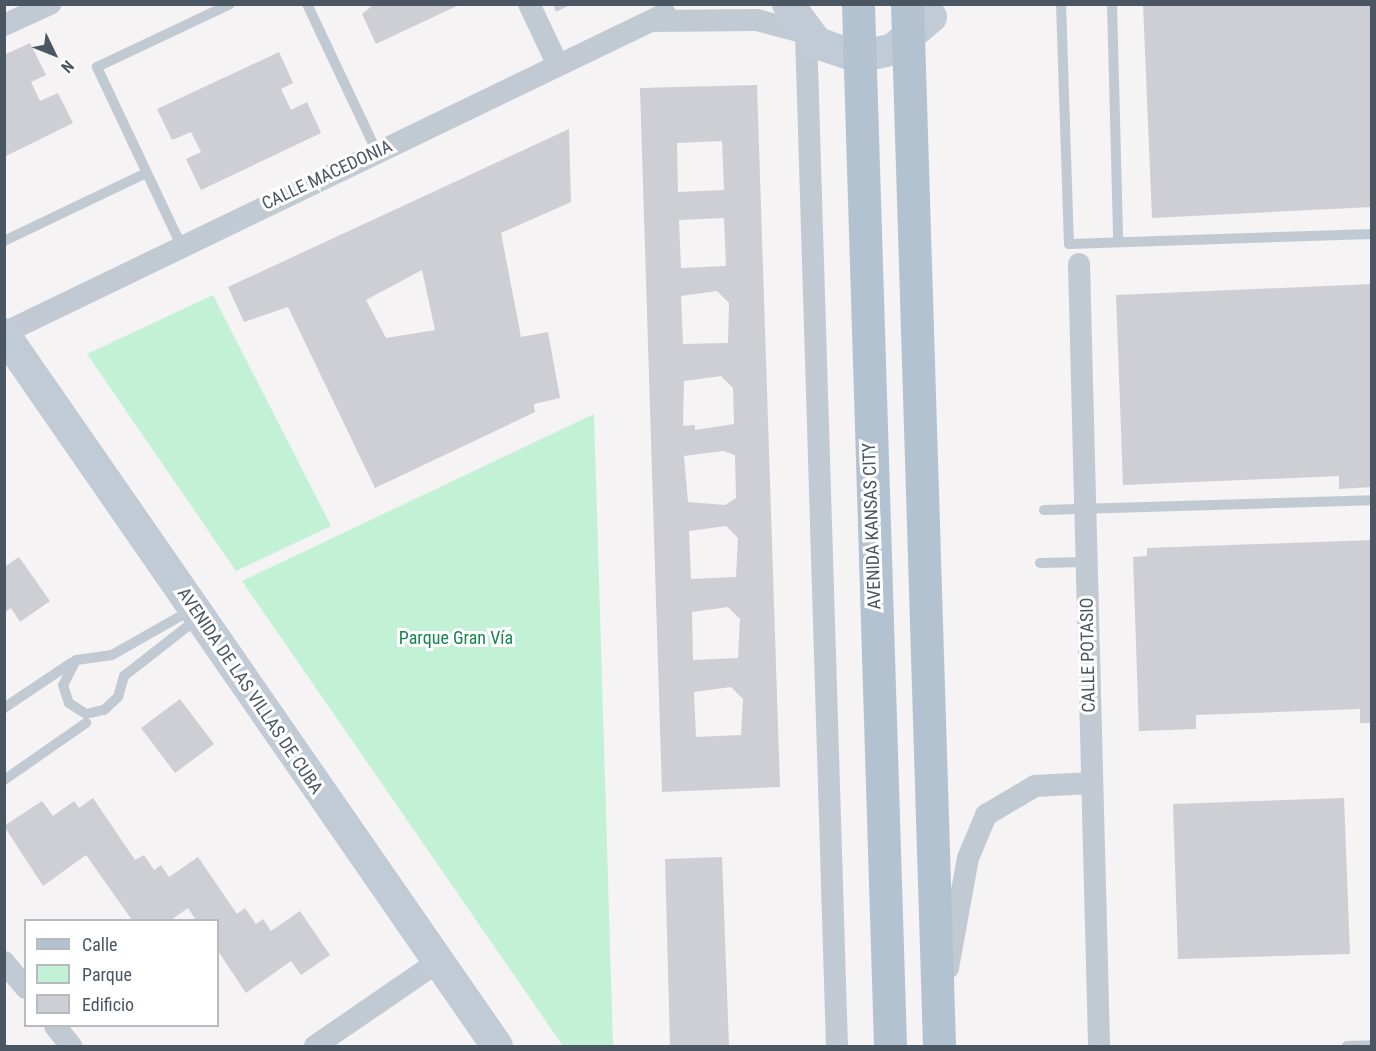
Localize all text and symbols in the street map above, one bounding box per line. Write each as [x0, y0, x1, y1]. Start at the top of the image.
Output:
north arrow [24, 24, 84, 84]
text: N [57, 57, 78, 77]
street label: CALLE MACEDONIA [258, 135, 396, 215]
street label: AVENIDA KANSAS CITY [858, 442, 886, 610]
street label: AVENIDA DE LAS VILLAS DE CUBA [173, 584, 327, 798]
street label: CALLE POTASIO [1076, 597, 1100, 713]
park label: Parque Gran Vía [399, 627, 513, 649]
legend [24, 919, 219, 1027]
text: Calle [82, 934, 118, 955]
text: Parque [82, 964, 132, 985]
text: Edificio [82, 994, 134, 1015]

